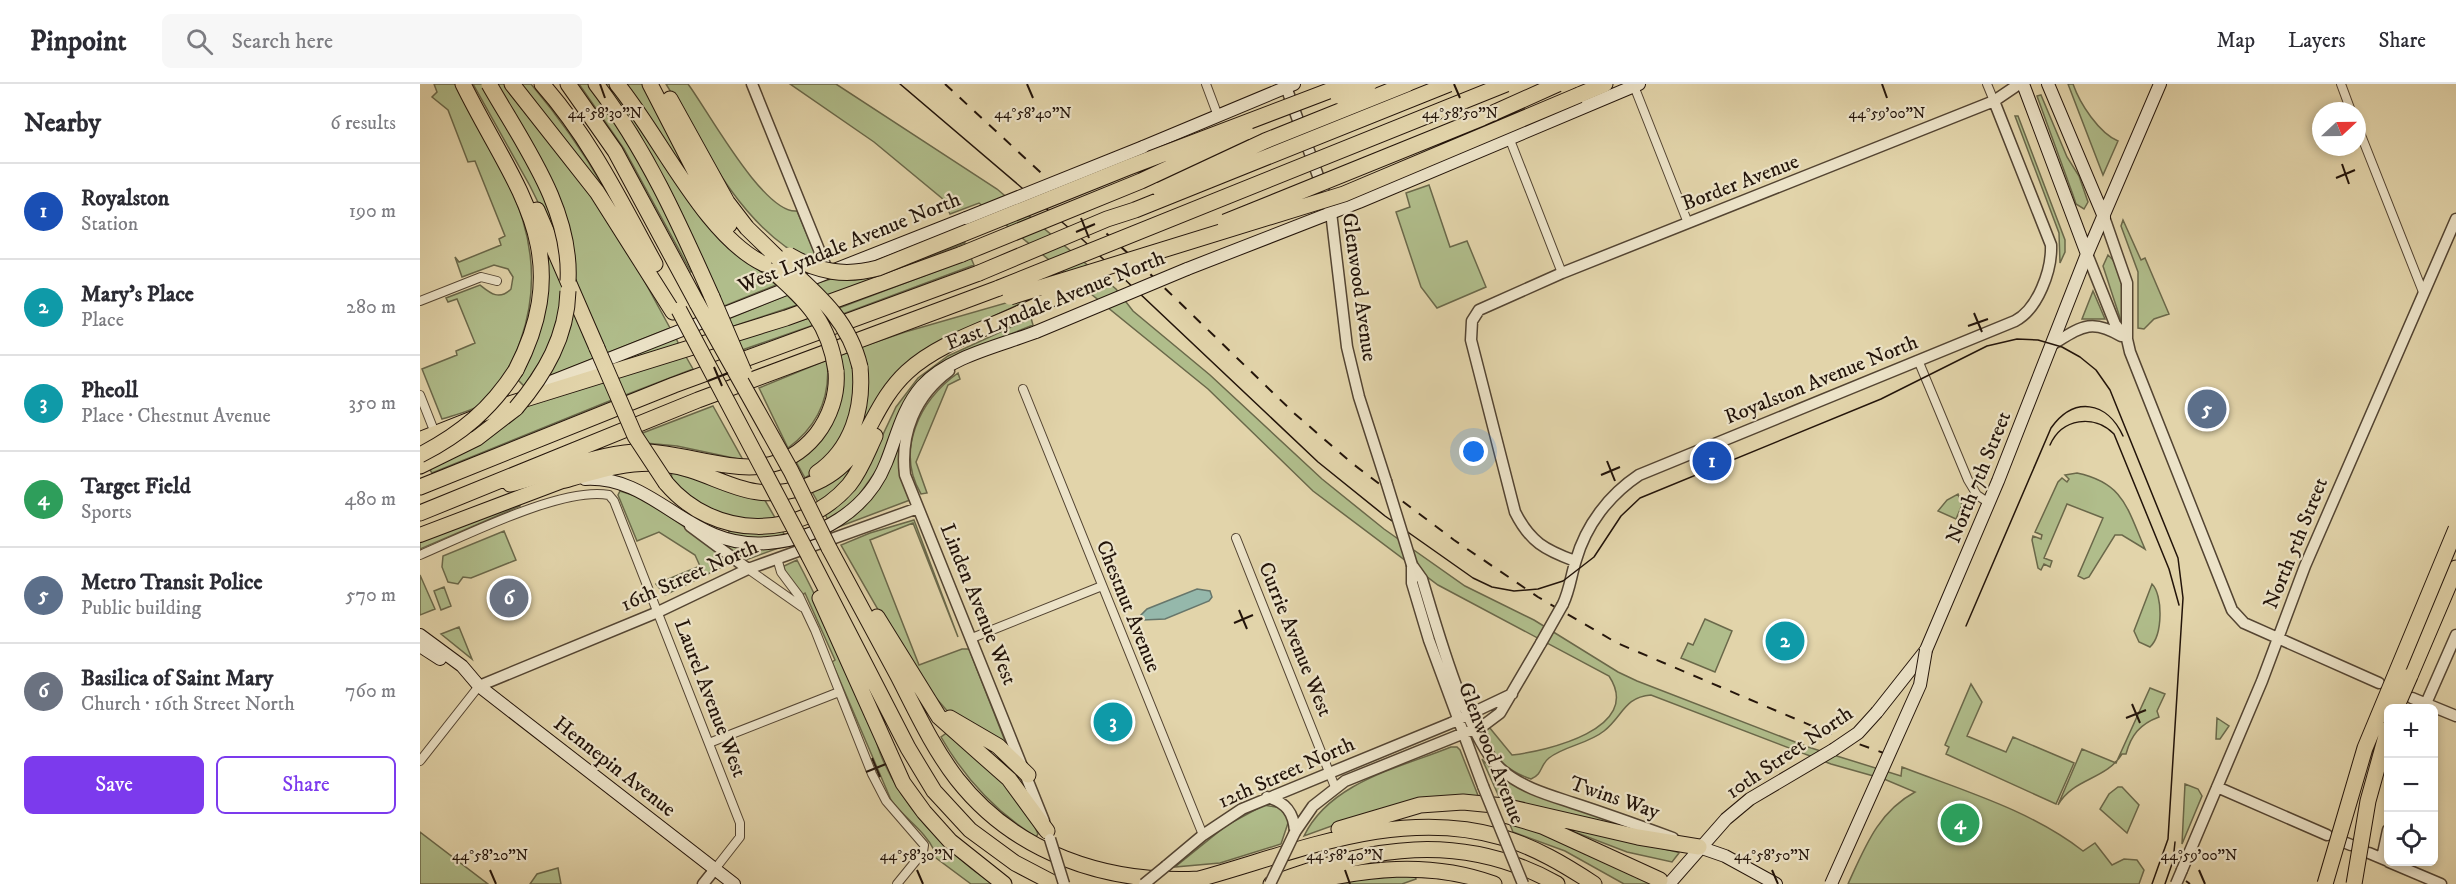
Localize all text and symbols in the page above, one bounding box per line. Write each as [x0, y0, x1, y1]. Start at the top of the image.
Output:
search box [162, 14, 582, 68]
text: Pinpoint [30, 24, 126, 59]
icon: search [183, 25, 216, 58]
text: Search here [231, 28, 333, 55]
text: Map [2216, 28, 2255, 54]
text: Layers [2288, 28, 2346, 54]
text: Share [2379, 28, 2426, 54]
north arrow [2312, 102, 2366, 156]
text: 44°58'30"N [568, 104, 642, 123]
text: 44°58'40"N [994, 104, 1072, 123]
text: 44°58'50"N [1422, 104, 1498, 123]
text: 44°59'00"N [1849, 104, 1925, 123]
text: Nearby [24, 107, 101, 140]
text: 6 results [330, 111, 396, 136]
street label: Border Avenue [1678, 149, 1803, 217]
text: Royalston [81, 185, 169, 212]
street label: West Lyndale Avenue North [734, 186, 964, 300]
text: 1 [40, 199, 47, 224]
text: 190 m [349, 199, 396, 224]
street label: Glenwood Avenue [1336, 211, 1382, 363]
text: Station [81, 212, 138, 237]
street label: East Lyndale Avenue North [942, 245, 1169, 357]
text: Mary's Place [81, 281, 194, 308]
text: 2 [39, 295, 48, 320]
text: 280 m [346, 295, 396, 320]
text: Place [81, 308, 124, 333]
street label: Royalston Avenue North [1721, 329, 1922, 431]
text: Pheoll [81, 377, 138, 404]
pin: 5 [2188, 386, 2226, 432]
text: 3 [40, 391, 47, 416]
text: 350 m [349, 391, 396, 416]
text: Place · Chestnut Avenue [81, 404, 271, 429]
street label: North 7th Street [1941, 407, 2017, 547]
your location [1459, 437, 1488, 466]
pin: 1 [1692, 438, 1732, 484]
text: Target Field [81, 473, 191, 500]
street label: North 5th Street [2258, 474, 2334, 613]
text: 4 [38, 487, 49, 512]
text: 480 m [344, 487, 396, 512]
text: Sports [81, 500, 132, 525]
street label: Linden Avenue West [934, 520, 1022, 689]
street label: 16th Street North [617, 534, 762, 618]
street label: Chestnut Avenue [1090, 537, 1166, 676]
street label: Currie Avenue West [1252, 558, 1338, 721]
text: Metro Transit Police [81, 569, 263, 596]
pin: 6 [490, 576, 529, 620]
text: 5 [39, 583, 48, 608]
text: 570 m [345, 583, 396, 608]
text: Public building [81, 596, 201, 621]
street label: Laurel Avenue West [668, 616, 752, 781]
pin: 2 [1766, 618, 1804, 664]
text: Basilica of Saint Mary [81, 665, 273, 692]
text: 6 [38, 679, 49, 704]
text: 760 m [345, 679, 396, 704]
street label: Glenwood Avenue [1452, 679, 1530, 828]
text: Church · 16th Street North [81, 692, 295, 717]
pin: 3 [1094, 700, 1132, 744]
street label: 10th Street North [1721, 701, 1858, 805]
map controls [2384, 704, 2438, 866]
button: + [2384, 704, 2438, 758]
street label: Hennepin Avenue [548, 711, 681, 823]
street label: 12th Street North [1214, 731, 1359, 815]
button: Save [24, 756, 204, 814]
button: Share [216, 756, 396, 814]
button: − [2384, 758, 2438, 812]
street label: Twins Way [1566, 770, 1664, 826]
pin: 4 [1940, 800, 1980, 846]
button: locate [2384, 812, 2438, 866]
text: 44°58'20"N [452, 846, 528, 865]
text: 44°58'30"N [880, 846, 954, 865]
text: 44°58'40"N [1306, 846, 1384, 865]
text: 44°58'50"N [1734, 846, 1810, 865]
text: 44°59'00"N [2161, 846, 2237, 865]

